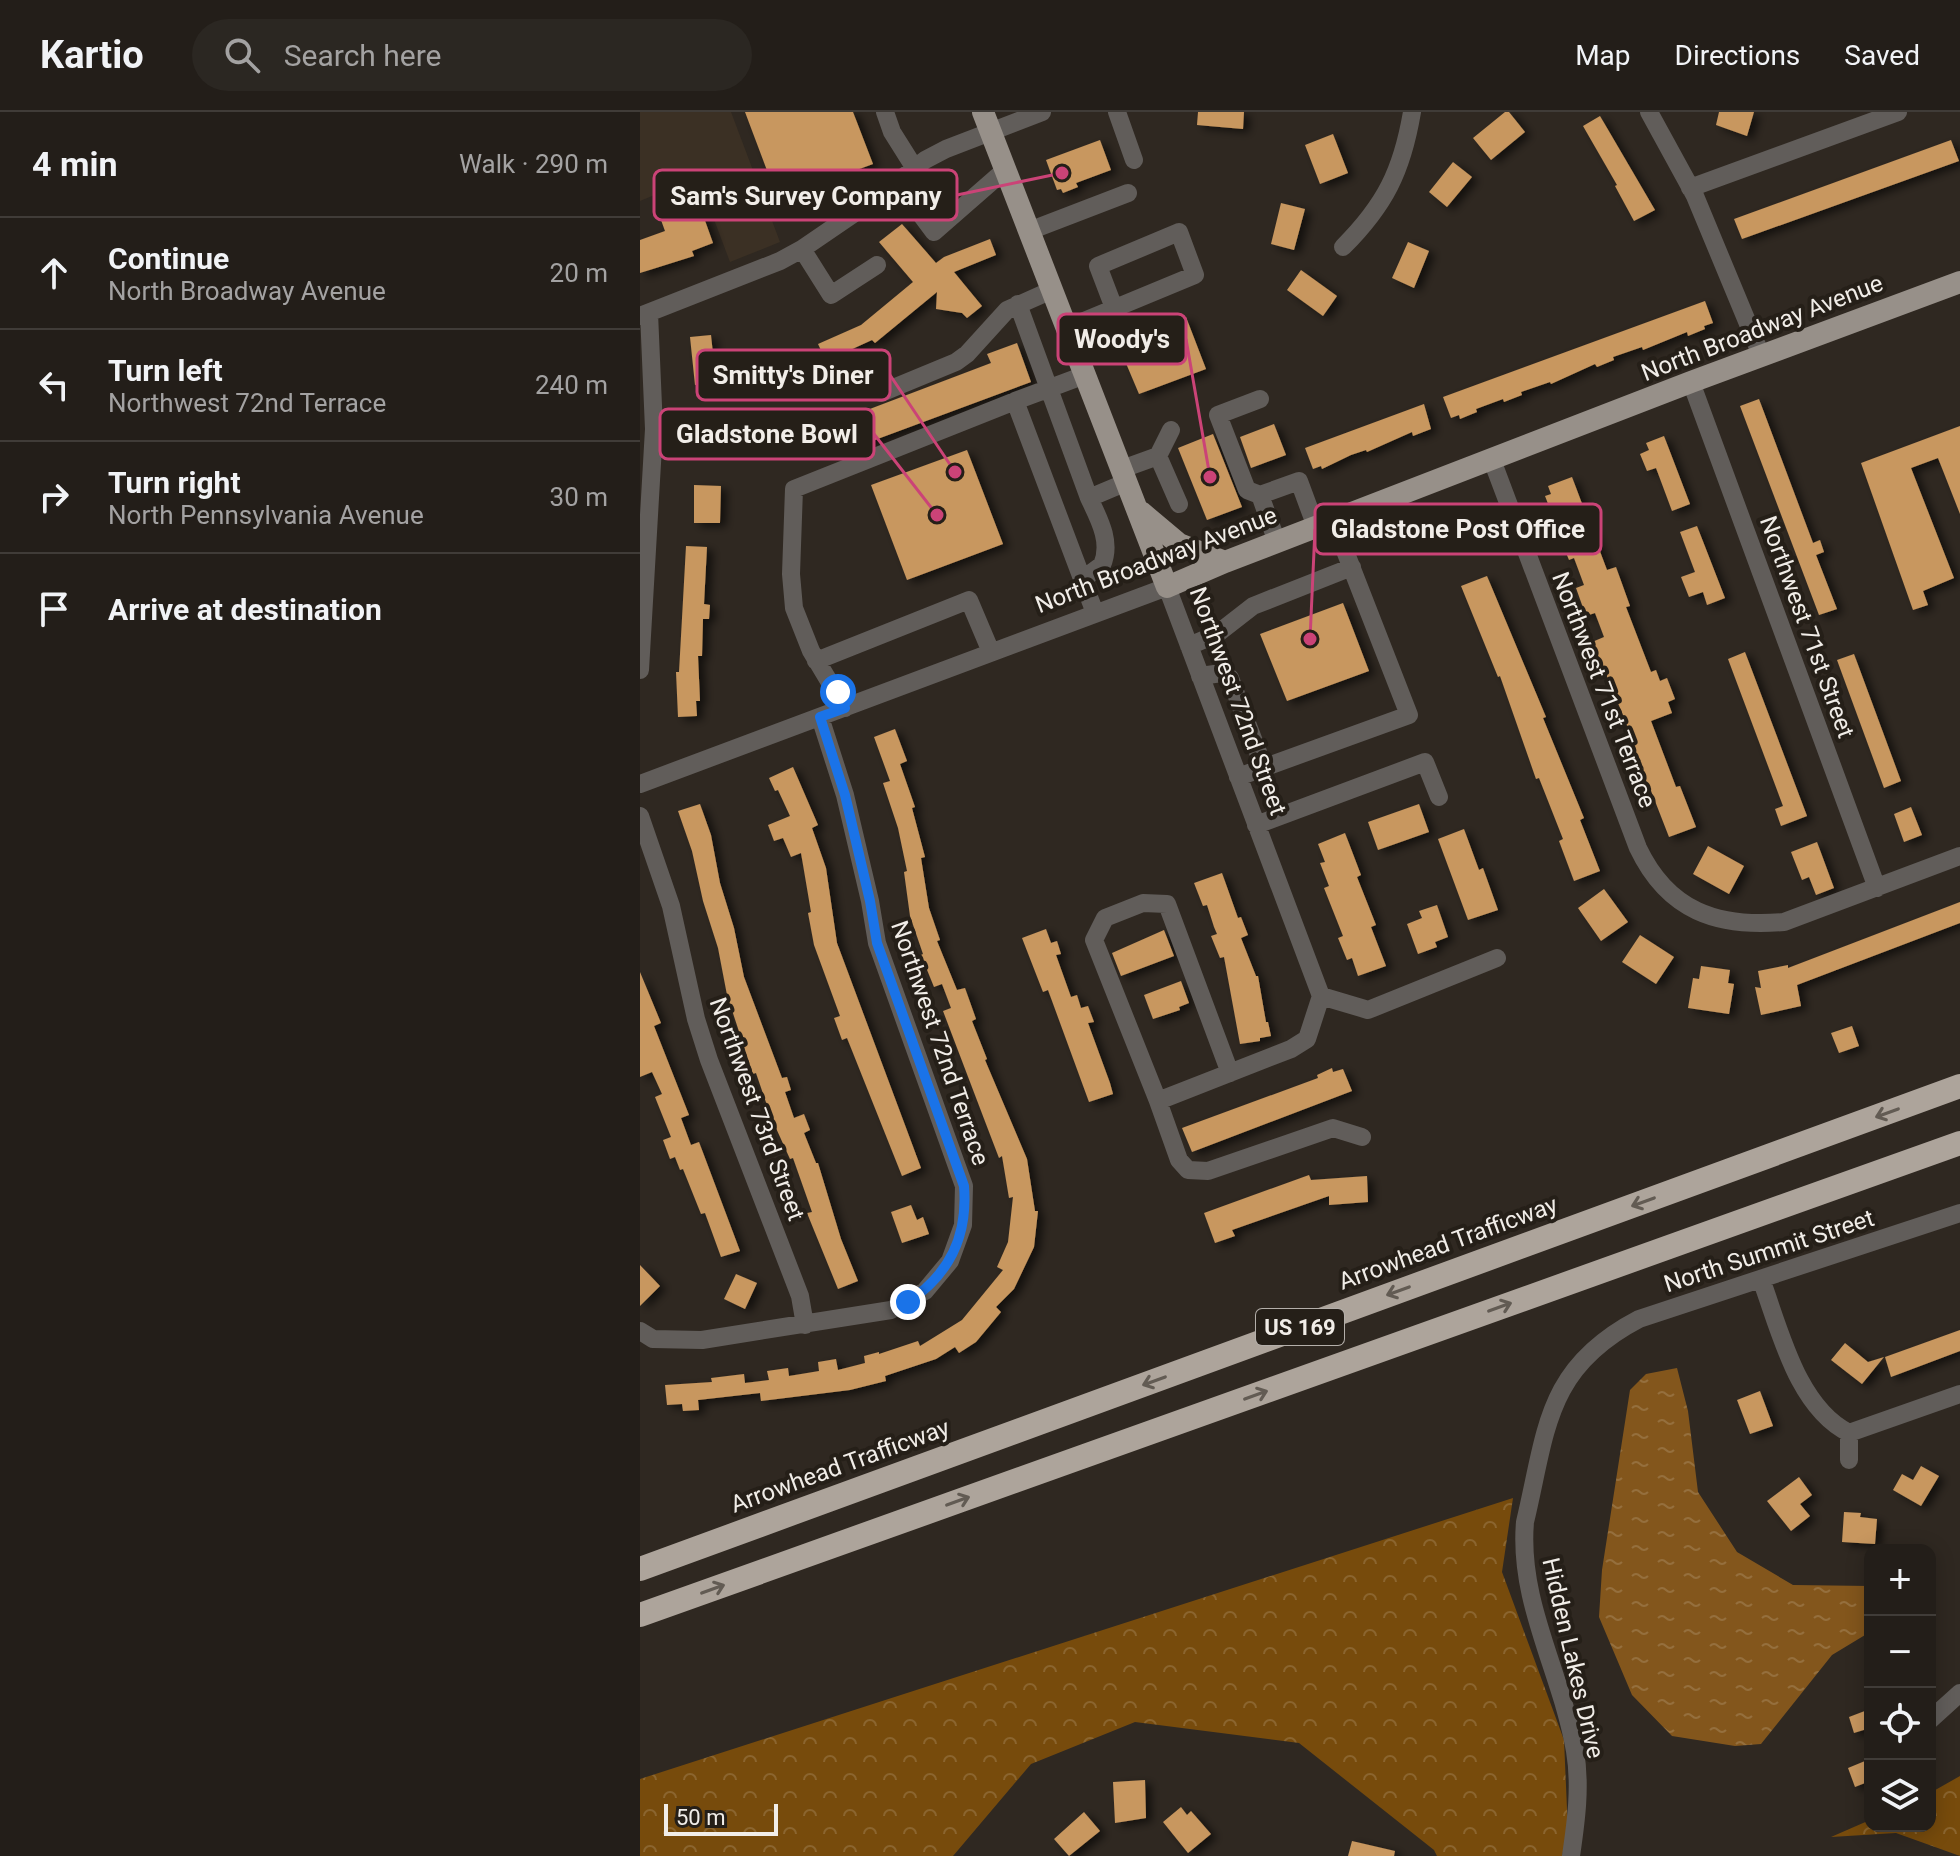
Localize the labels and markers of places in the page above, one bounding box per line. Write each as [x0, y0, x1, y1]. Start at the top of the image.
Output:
callout: Sam's Survey Company [654, 170, 957, 220]
callout: Woody's [1058, 314, 1186, 364]
callout: Smitty's Diner [697, 350, 890, 400]
callout: Gladstone Bowl [660, 409, 874, 459]
callout: Gladstone Post Office [1315, 504, 1601, 554]

